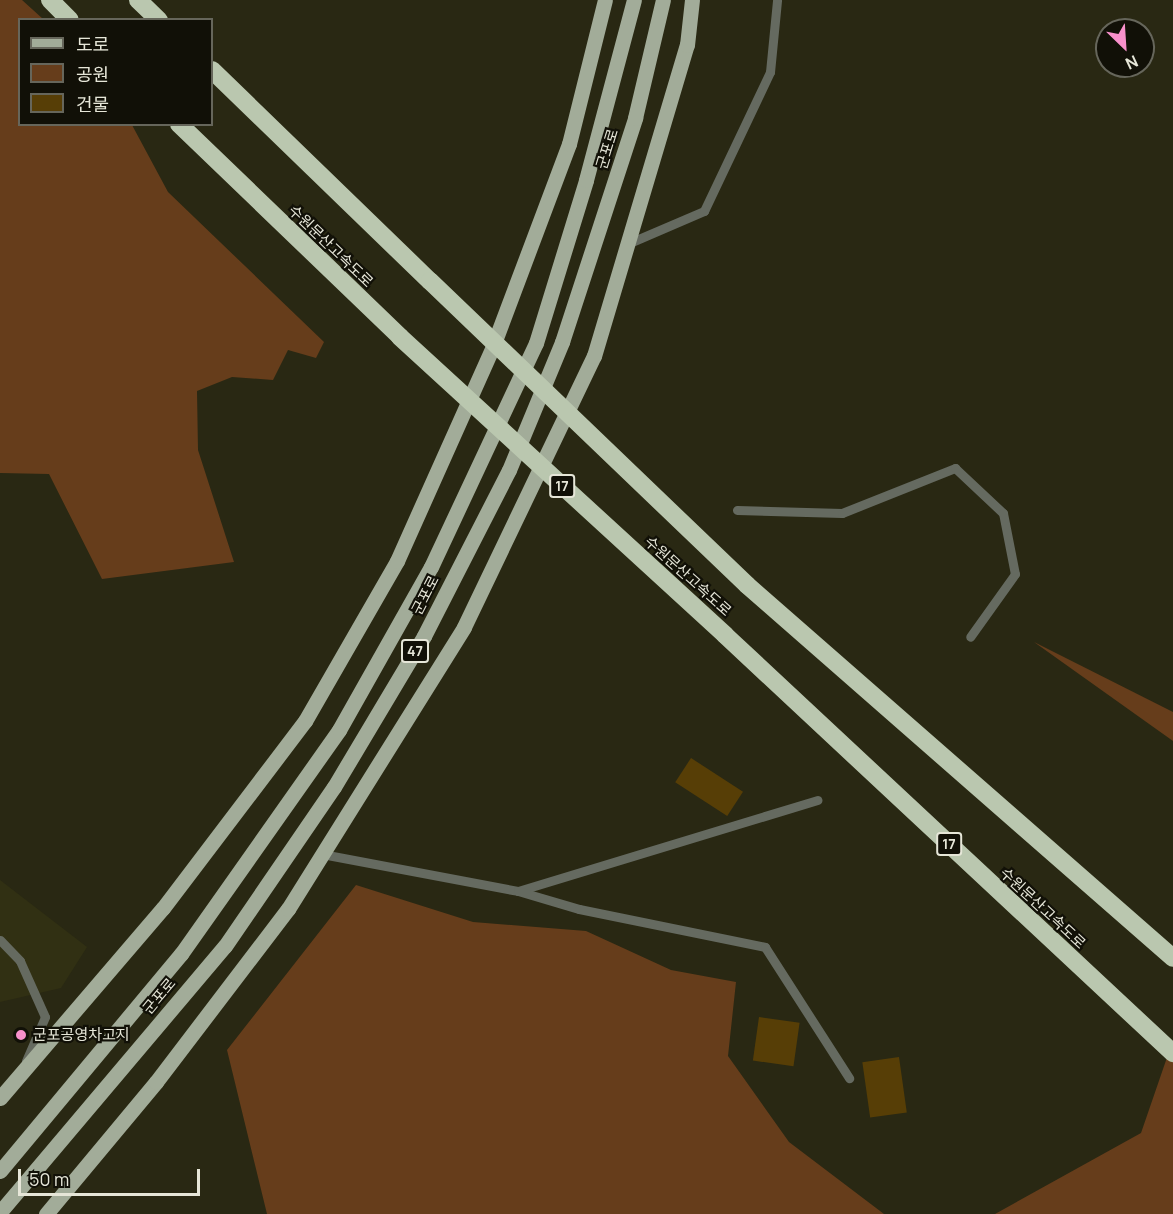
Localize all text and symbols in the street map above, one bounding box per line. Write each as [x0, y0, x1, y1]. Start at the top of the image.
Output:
legend [18, 18, 213, 126]
north arrow [1095, 18, 1155, 78]
text: 도로 [76, 32, 109, 56]
text: N [1122, 50, 1142, 75]
text: 공원 [76, 62, 109, 86]
text: 건물 [76, 92, 109, 116]
street label: 군포로 [592, 127, 622, 171]
street label: 수원문산고속도로 [285, 201, 377, 291]
road number: 17 [548, 475, 576, 497]
street label: 수원문산고속도로 [641, 532, 735, 620]
street label: 군포로 [408, 572, 442, 618]
road number: 47 [400, 640, 430, 662]
road number: 17 [936, 833, 962, 855]
street label: 수원문산고속도로 [996, 864, 1090, 952]
street label: 군포로 [139, 974, 179, 1018]
place label: 군포공영차고지 [33, 1026, 130, 1044]
marker: 군포공영차고지 [14, 1028, 28, 1042]
scale bar [21, 1157, 202, 1195]
text: 50 m [29, 1167, 69, 1191]

